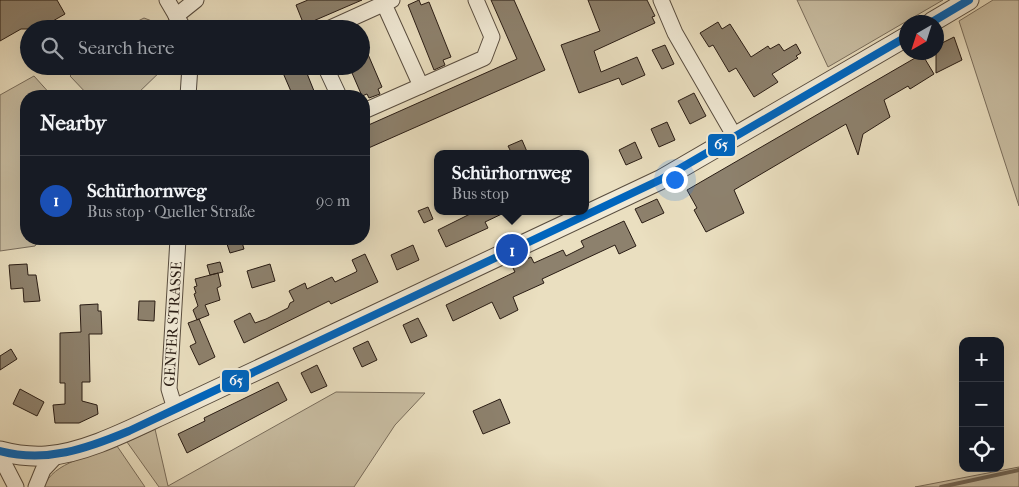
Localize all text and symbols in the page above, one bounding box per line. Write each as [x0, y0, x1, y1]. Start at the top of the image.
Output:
north arrow [899, 15, 944, 60]
search box [20, 20, 370, 75]
icon: search [38, 34, 66, 62]
text: Search here [78, 37, 174, 59]
text: Nearby [40, 111, 106, 135]
line badge: 65 [707, 133, 736, 157]
text: 65 [714, 136, 728, 153]
popup [434, 150, 589, 215]
text: Schürhornweg [452, 162, 571, 184]
your location [662, 167, 688, 193]
text: Schürhornweg [87, 180, 206, 202]
text: Bus stop [452, 184, 509, 203]
text: 1 [53, 191, 59, 210]
text: 90 m [316, 191, 350, 210]
text: Bus stop · Queller Straße [87, 202, 255, 221]
pin: 1 [496, 231, 528, 269]
street label: GENFER STRASSE [160, 261, 186, 387]
map controls [959, 337, 1004, 472]
button: + [959, 337, 1004, 382]
line badge: 65 [221, 369, 250, 393]
text: 65 [229, 372, 243, 389]
button: − [959, 382, 1004, 427]
button: locate [959, 427, 1004, 472]

